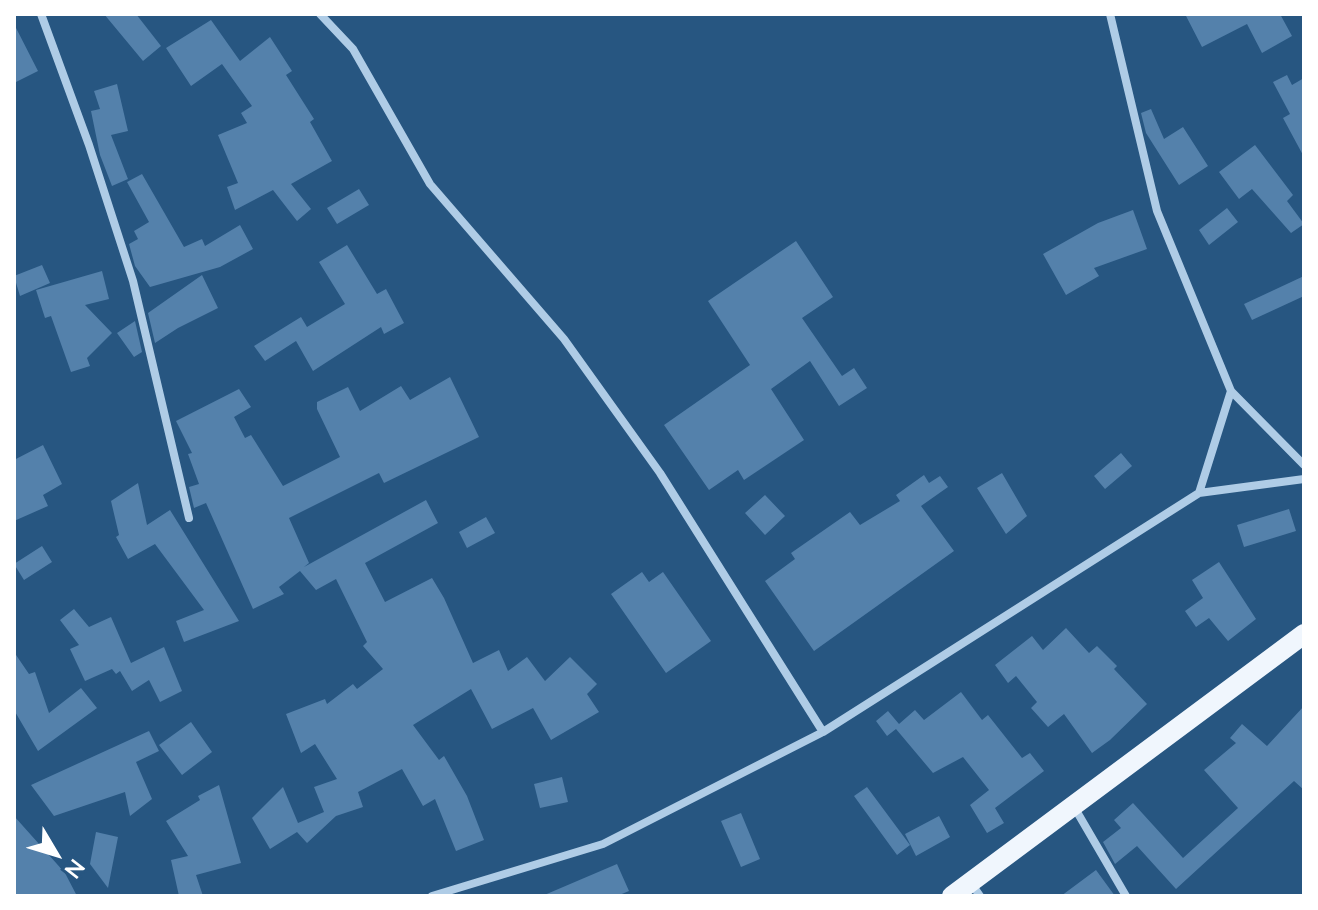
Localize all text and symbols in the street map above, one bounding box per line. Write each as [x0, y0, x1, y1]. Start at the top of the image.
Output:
north arrow [16, 814, 96, 894]
text: N [59, 854, 91, 884]

